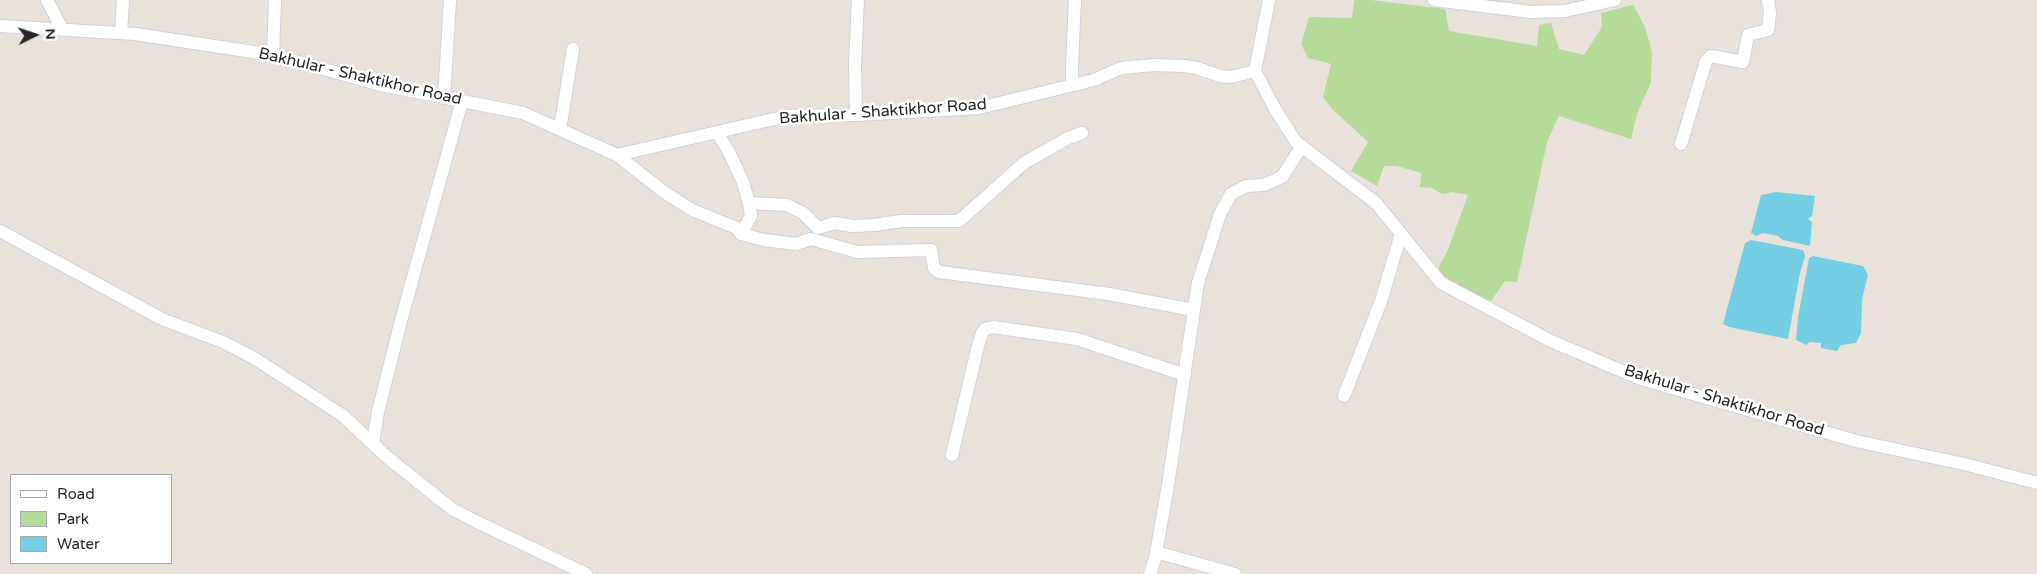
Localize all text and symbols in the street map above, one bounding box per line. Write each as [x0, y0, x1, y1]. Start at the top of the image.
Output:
north arrow [10, 10, 60, 60]
text: N [42, 28, 59, 40]
street label: Bakhular - Shaktikhor Road [256, 44, 464, 110]
street label: Bakhular - Shaktikhor Road [779, 95, 987, 129]
street label: Bakhular - Shaktikhor Road [1622, 361, 1826, 441]
legend [10, 474, 172, 564]
text: Road [57, 485, 95, 503]
text: Park [57, 510, 89, 528]
text: Water [57, 535, 100, 553]

